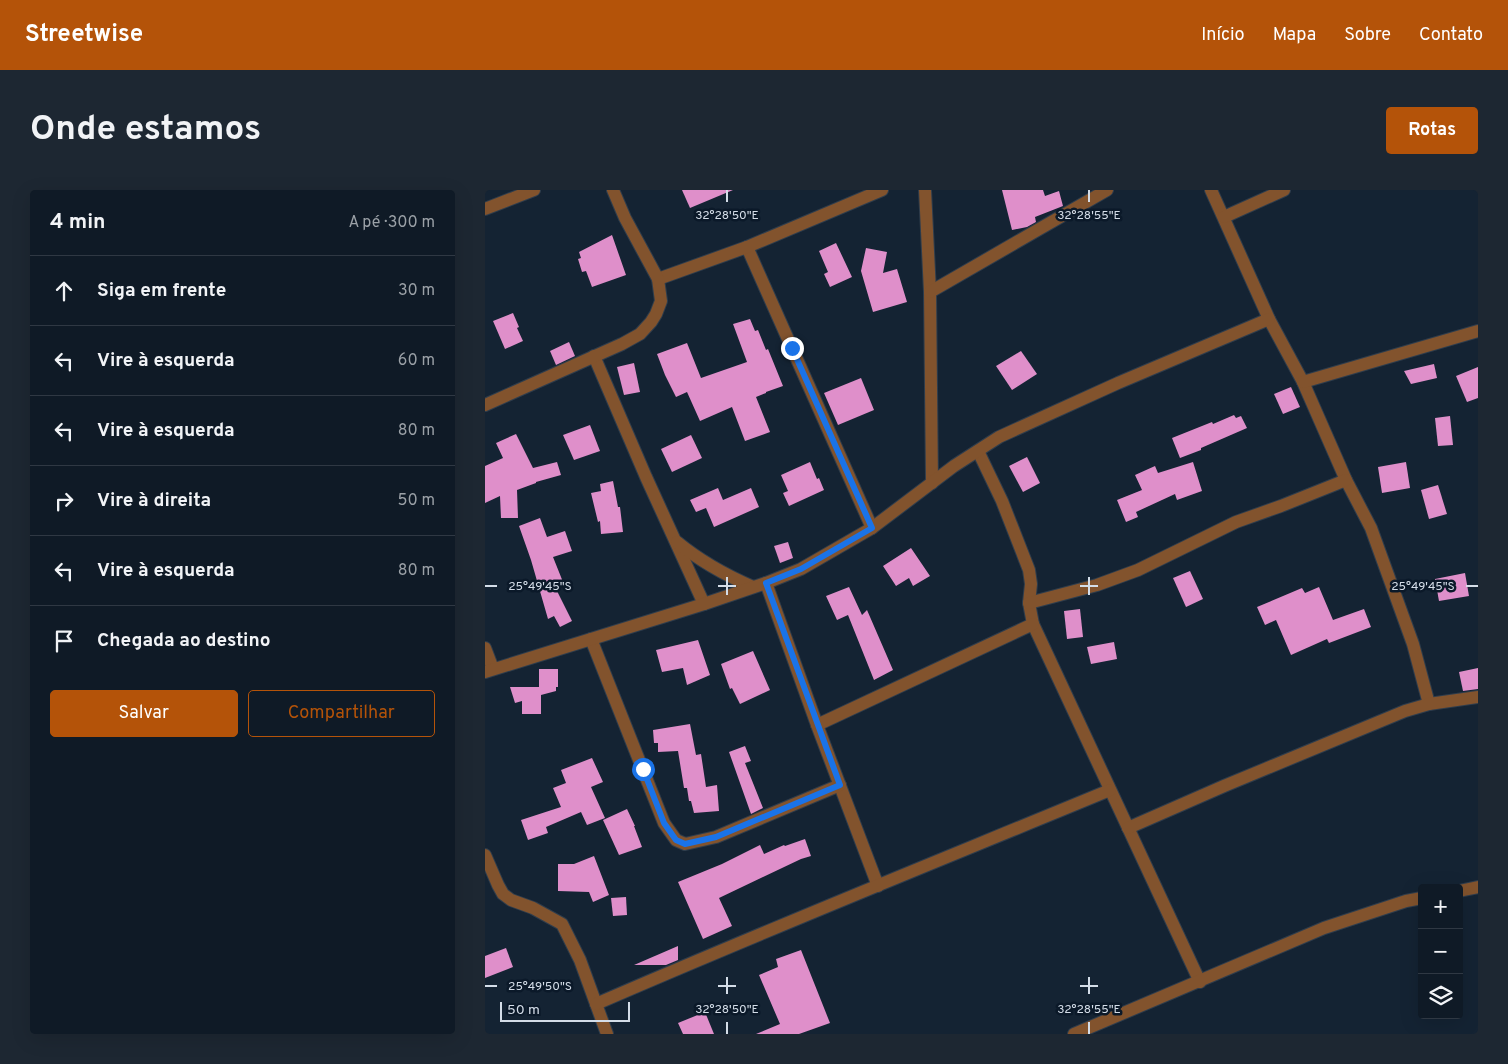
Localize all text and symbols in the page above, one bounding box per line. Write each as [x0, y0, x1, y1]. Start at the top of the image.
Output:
text: Streetwise [25, 20, 143, 50]
text: Início [1201, 24, 1245, 47]
text: Mapa [1273, 24, 1316, 47]
text: Sobre [1344, 24, 1391, 47]
text: Contato [1419, 24, 1483, 47]
button: Rotas [1386, 107, 1478, 154]
text: Onde estamos [30, 108, 261, 152]
text: 32°28'50"E [695, 208, 759, 224]
text: 32°28'55"E [1057, 208, 1121, 224]
text: 4 min [50, 209, 106, 236]
text: A pé · 300 m [348, 213, 435, 233]
icon: ahead [50, 277, 78, 305]
text: Siga em frente [97, 279, 226, 303]
text: 30 m [398, 281, 435, 301]
route end [781, 337, 804, 360]
icon: left [50, 347, 78, 375]
text: Vire à esquerda [97, 349, 235, 373]
text: 60 m [398, 351, 435, 371]
icon: left [50, 417, 78, 445]
text: Vire à esquerda [97, 419, 235, 443]
text: 80 m [398, 421, 435, 441]
icon: right [50, 487, 78, 515]
text: Vire à direita [97, 489, 211, 513]
text: 50 m [398, 491, 435, 511]
icon: left [50, 557, 78, 585]
text: Vire à esquerda [97, 559, 235, 583]
text: 80 m [398, 561, 435, 581]
text: 25°49'45"S [508, 579, 572, 595]
text: 25°49'45"S [1391, 579, 1455, 595]
icon: arrive [50, 627, 78, 655]
text: Chegada ao destino [97, 629, 271, 653]
button: Salvar [50, 690, 238, 737]
button: Compartilhar [248, 690, 435, 737]
route start [632, 758, 655, 781]
map controls [1418, 884, 1463, 1019]
button: + [1418, 884, 1463, 929]
button: − [1418, 929, 1463, 974]
button: layers [1418, 974, 1463, 1019]
text: 25°49'50"S [508, 979, 572, 995]
scale bar [500, 999, 630, 1022]
text: 50 m [507, 1002, 540, 1019]
text: 32°28'50"E [695, 1002, 759, 1018]
text: 32°28'55"E [1057, 1002, 1121, 1018]

